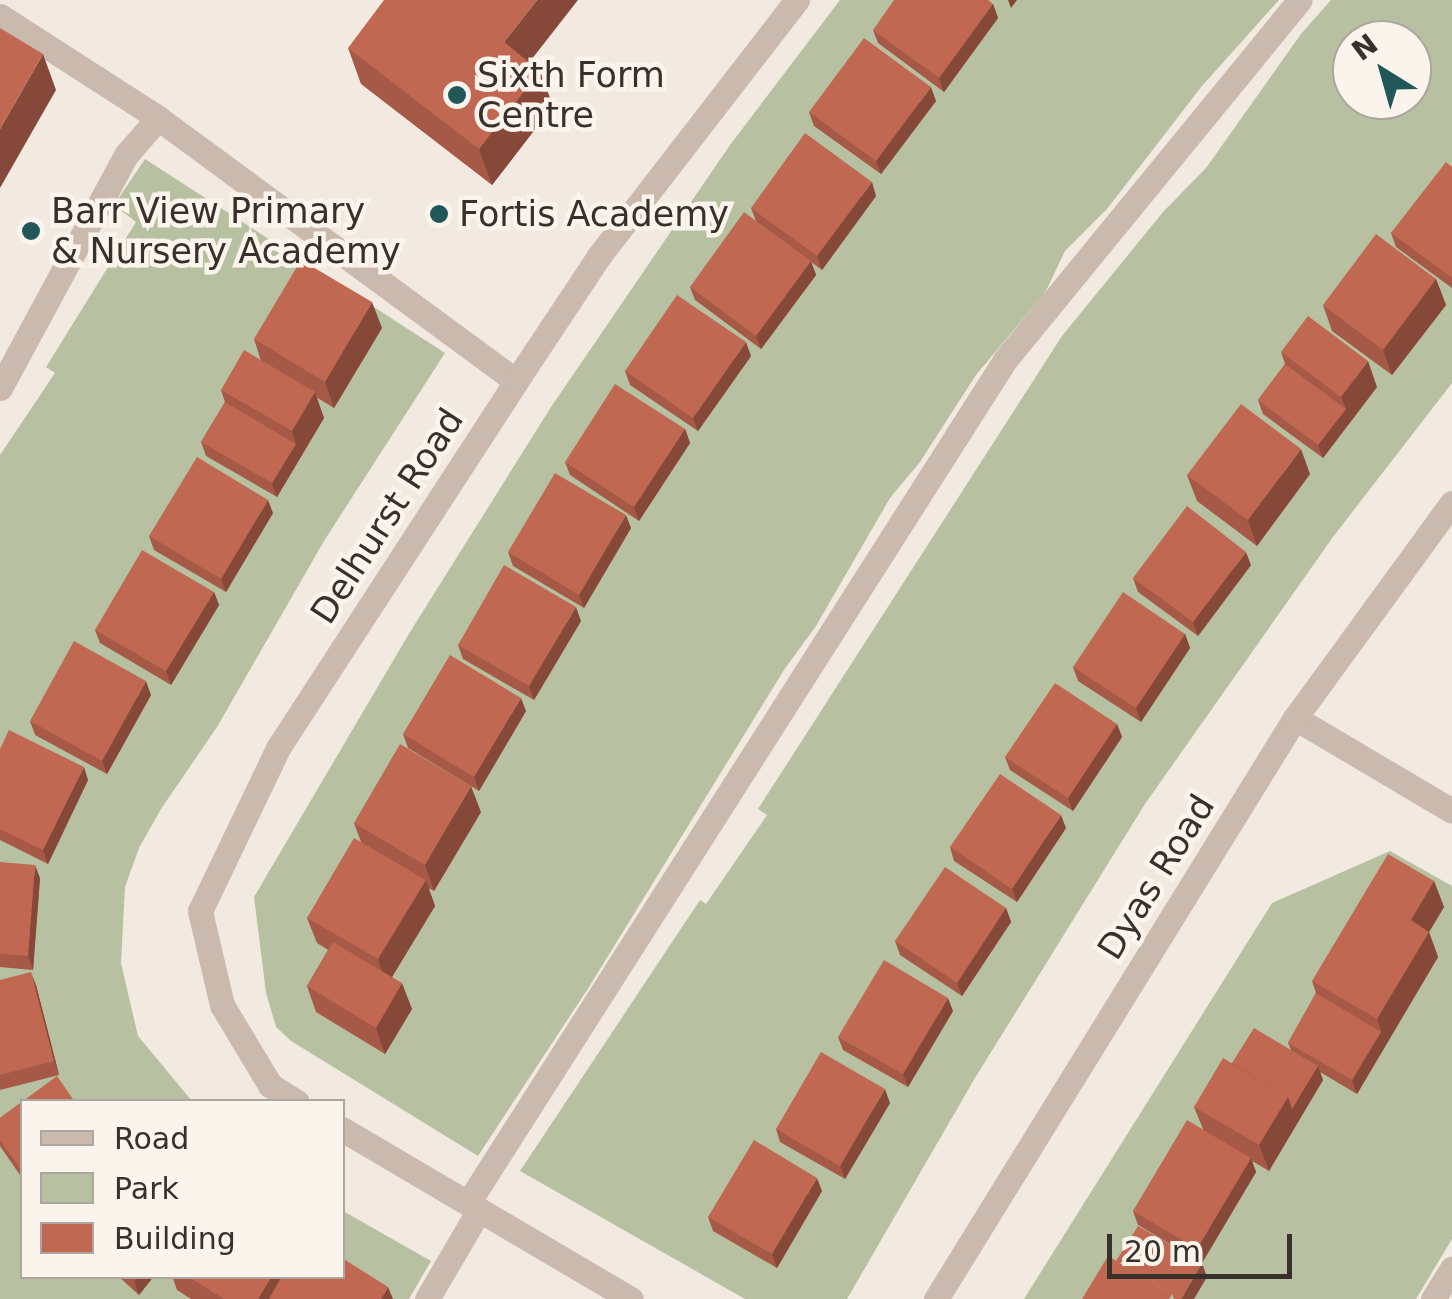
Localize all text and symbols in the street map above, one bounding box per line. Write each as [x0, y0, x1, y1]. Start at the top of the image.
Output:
north arrow [1332, 20, 1432, 120]
text: N [1346, 27, 1384, 67]
place label: Sixth Form Centre [477, 54, 665, 136]
marker: Sixth Form Centre [446, 84, 468, 106]
place label: Barr View Primary & Nursery Academy [51, 190, 401, 272]
place label: Fortis Academy [459, 193, 729, 235]
marker: Fortis Academy [428, 203, 450, 225]
marker: Barr View Primary & Nursery Academy [20, 220, 42, 242]
street label: Delhurst Road [302, 401, 472, 631]
street label: Dyas Road [1089, 787, 1223, 967]
legend [20, 1099, 345, 1279]
text: Road [114, 1121, 189, 1156]
text: Park [114, 1171, 179, 1206]
scale bar [1112, 1214, 1297, 1276]
text: Building [114, 1221, 236, 1256]
text: 20 m [1124, 1234, 1201, 1269]

